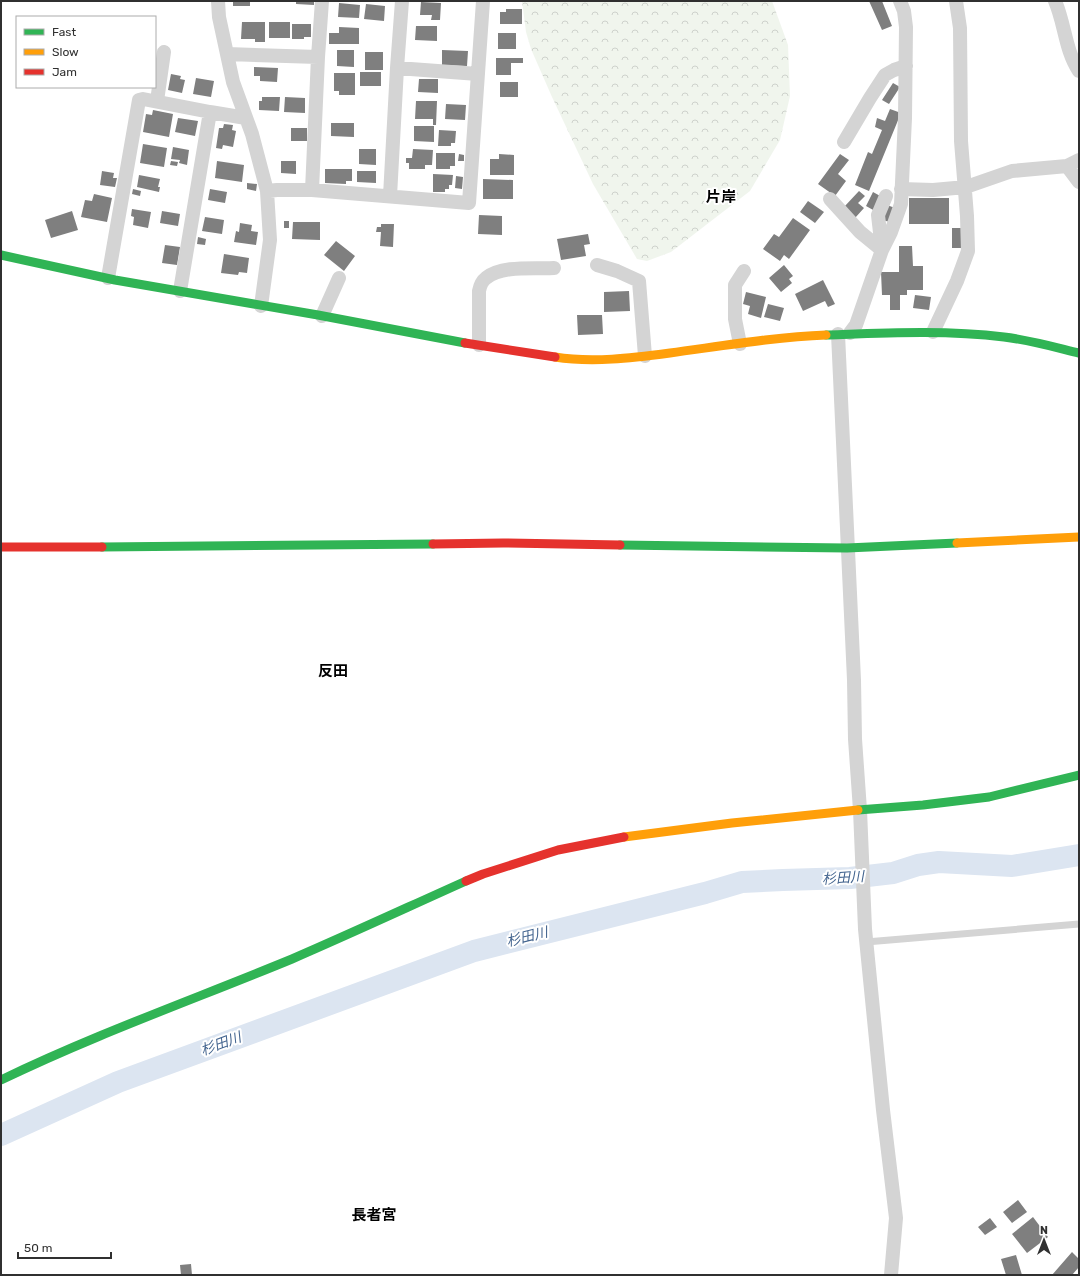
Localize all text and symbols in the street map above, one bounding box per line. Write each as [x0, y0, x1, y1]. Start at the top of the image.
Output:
legend [16, 16, 156, 88]
text: Fast [52, 25, 76, 39]
text: Slow [52, 45, 79, 59]
text: Jam [52, 65, 77, 79]
district label: 片岸 [706, 188, 736, 206]
district label: 反田 [318, 662, 348, 680]
water label: 杉田川 [821, 868, 867, 888]
water label: 杉田川 [505, 923, 551, 950]
water label: 杉田川 [198, 1028, 246, 1059]
district label: 長者宮 [351, 1206, 397, 1224]
north arrow [1024, 1220, 1064, 1260]
text: N [1040, 1224, 1048, 1237]
scale bar [18, 1234, 111, 1260]
text: 50 m [24, 1241, 52, 1255]

